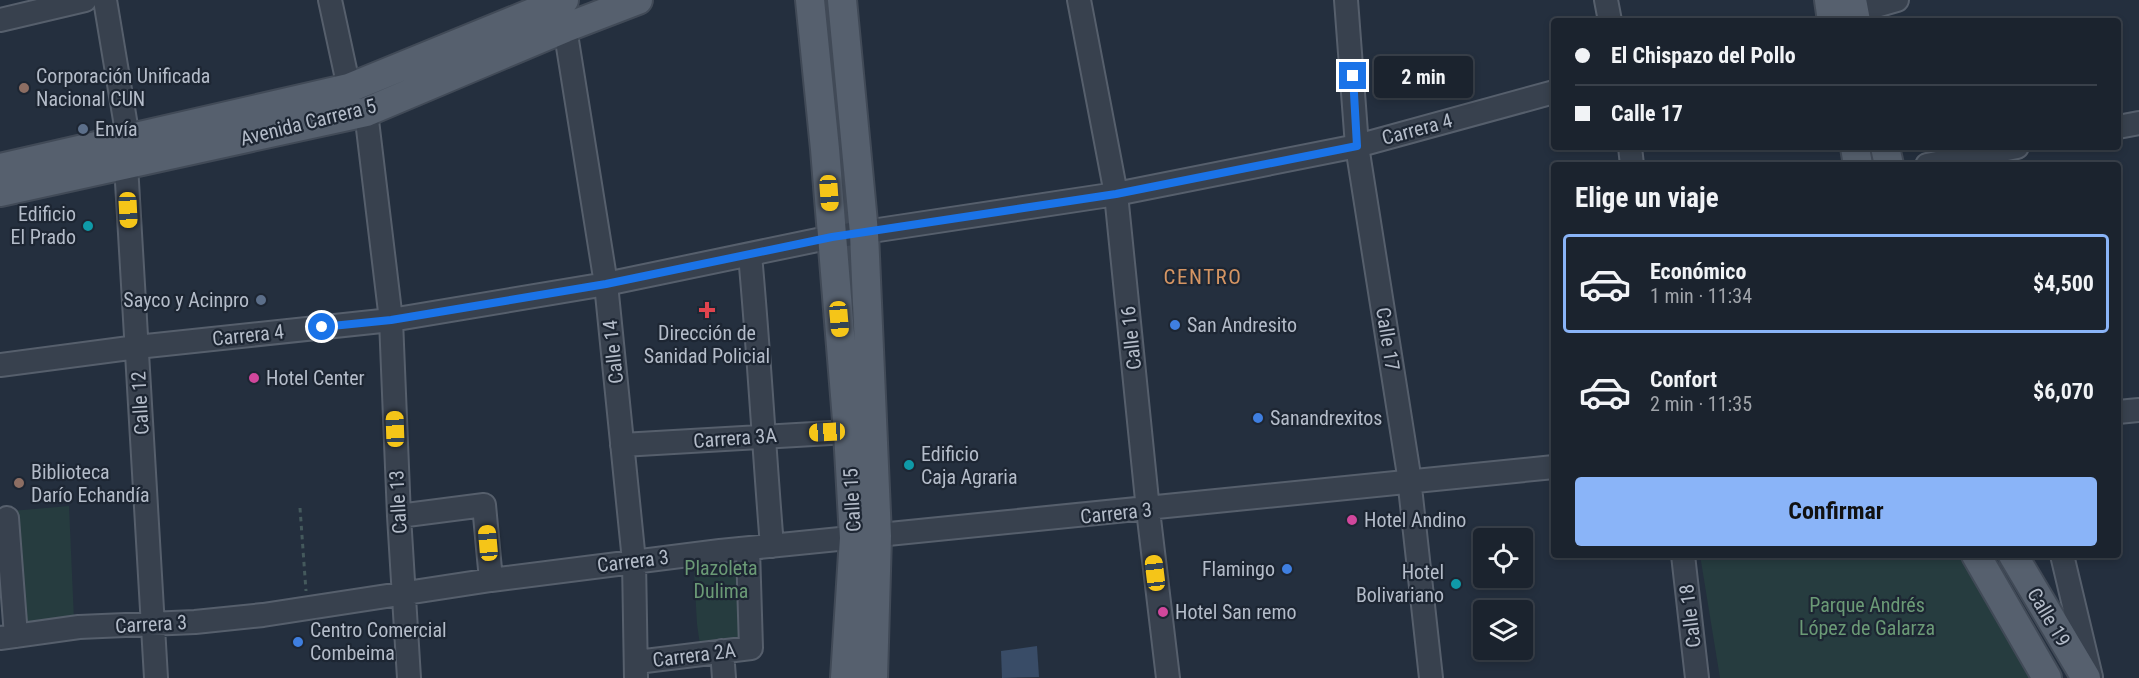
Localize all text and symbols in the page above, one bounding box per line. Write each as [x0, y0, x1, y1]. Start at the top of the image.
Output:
text: El Chispazo del Pollo [1611, 43, 1796, 68]
callout: 2 min [1374, 55, 1473, 97]
route end [1339, 62, 1366, 89]
place label: Corporación Unificada Nacional CUN [36, 64, 210, 111]
text: 2 min [1401, 65, 1446, 89]
marker: Corporación Unificada Nacional CUN [17, 81, 31, 95]
street label: Avenida Carrera 5 [238, 93, 379, 150]
text: Calle 17 [1611, 101, 1683, 126]
street label: Carrera 4 [1379, 108, 1455, 150]
place label: Envía [95, 117, 137, 141]
marker: Envía [76, 122, 90, 136]
car [819, 174, 839, 212]
text: Elige un viaje [1575, 182, 1719, 214]
car [118, 192, 138, 228]
place label: Edificio El Prado [11, 202, 76, 249]
marker: Edificio El Prado [81, 219, 95, 233]
icon: car [1578, 257, 1632, 311]
text: Económico [1650, 259, 1746, 284]
district label: CENTRO [1164, 265, 1242, 289]
text: $4,500 [2033, 271, 2094, 296]
text: 1 min · 11:34 [1650, 284, 1752, 308]
place label: Sayco y Acinpro [123, 288, 249, 312]
marker: Sayco y Acinpro [254, 293, 268, 307]
car [828, 300, 850, 338]
marker: Dirección de Sanidad Policial [698, 301, 716, 319]
street label: Calle 16 [1116, 305, 1146, 371]
street label: Calle 17 [1371, 306, 1405, 372]
route start [308, 313, 335, 340]
place label: San Andresito [1187, 313, 1297, 337]
marker: San Andresito [1168, 318, 1182, 332]
street label: Carrera 4 [211, 319, 285, 351]
street label: Calle 14 [598, 319, 628, 385]
place label: Dirección de Sanidad Policial [644, 321, 770, 368]
icon: car [1578, 365, 1632, 419]
place label: Hotel Center [266, 366, 365, 390]
text: Confort [1650, 367, 1717, 392]
street label: Calle 12 [126, 370, 154, 435]
marker: Hotel Center [247, 371, 261, 385]
text: $6,070 [2033, 379, 2094, 404]
text: 2 min · 11:35 [1650, 392, 1752, 416]
place label: Sanandrexitos [1270, 406, 1382, 430]
car [385, 411, 405, 447]
marker: Sanandrexitos [1251, 411, 1265, 425]
car [809, 422, 845, 442]
street label: Carrera 3A [692, 423, 778, 453]
place label: Edificio Caja Agraria [921, 442, 1018, 489]
marker: Edificio Caja Agraria [902, 458, 916, 472]
place label: Biblioteca Darío Echandía [31, 460, 150, 507]
street label: Calle 15 [838, 467, 866, 532]
street label: Calle 13 [384, 470, 412, 534]
marker: Biblioteca Darío Echandía [12, 476, 26, 490]
button: Confirmar [1575, 477, 2097, 546]
street label: Carrera 3 [1079, 497, 1153, 529]
place label: Hotel Andino [1364, 508, 1466, 532]
marker: Hotel Andino [1345, 513, 1359, 527]
car [477, 524, 499, 562]
map controls [1473, 528, 1533, 660]
button: locate [1473, 528, 1533, 588]
street label: Carrera 3 [596, 545, 670, 577]
car [1144, 554, 1166, 592]
park label: Plazoleta Dulima [684, 556, 758, 603]
place label: Flamingo [1202, 557, 1275, 581]
place label: Hotel Bolivariano [1356, 560, 1444, 607]
marker: Flamingo [1280, 562, 1294, 576]
marker: Hotel Bolivariano [1449, 577, 1463, 591]
street label: Calle 18 [1674, 583, 1706, 649]
street label: Calle 19 [2022, 583, 2076, 651]
park label: Parque Andrés López de Galarza [1799, 593, 1935, 640]
place label: Hotel San remo [1175, 600, 1297, 624]
button: layers [1473, 600, 1533, 660]
marker: Hotel San remo [1156, 605, 1170, 619]
street label: Carrera 3 [114, 610, 188, 638]
place label: Centro Comercial Combeima [310, 618, 447, 665]
marker: Centro Comercial Combeima [291, 635, 305, 649]
street label: Carrera 2A [651, 638, 737, 672]

